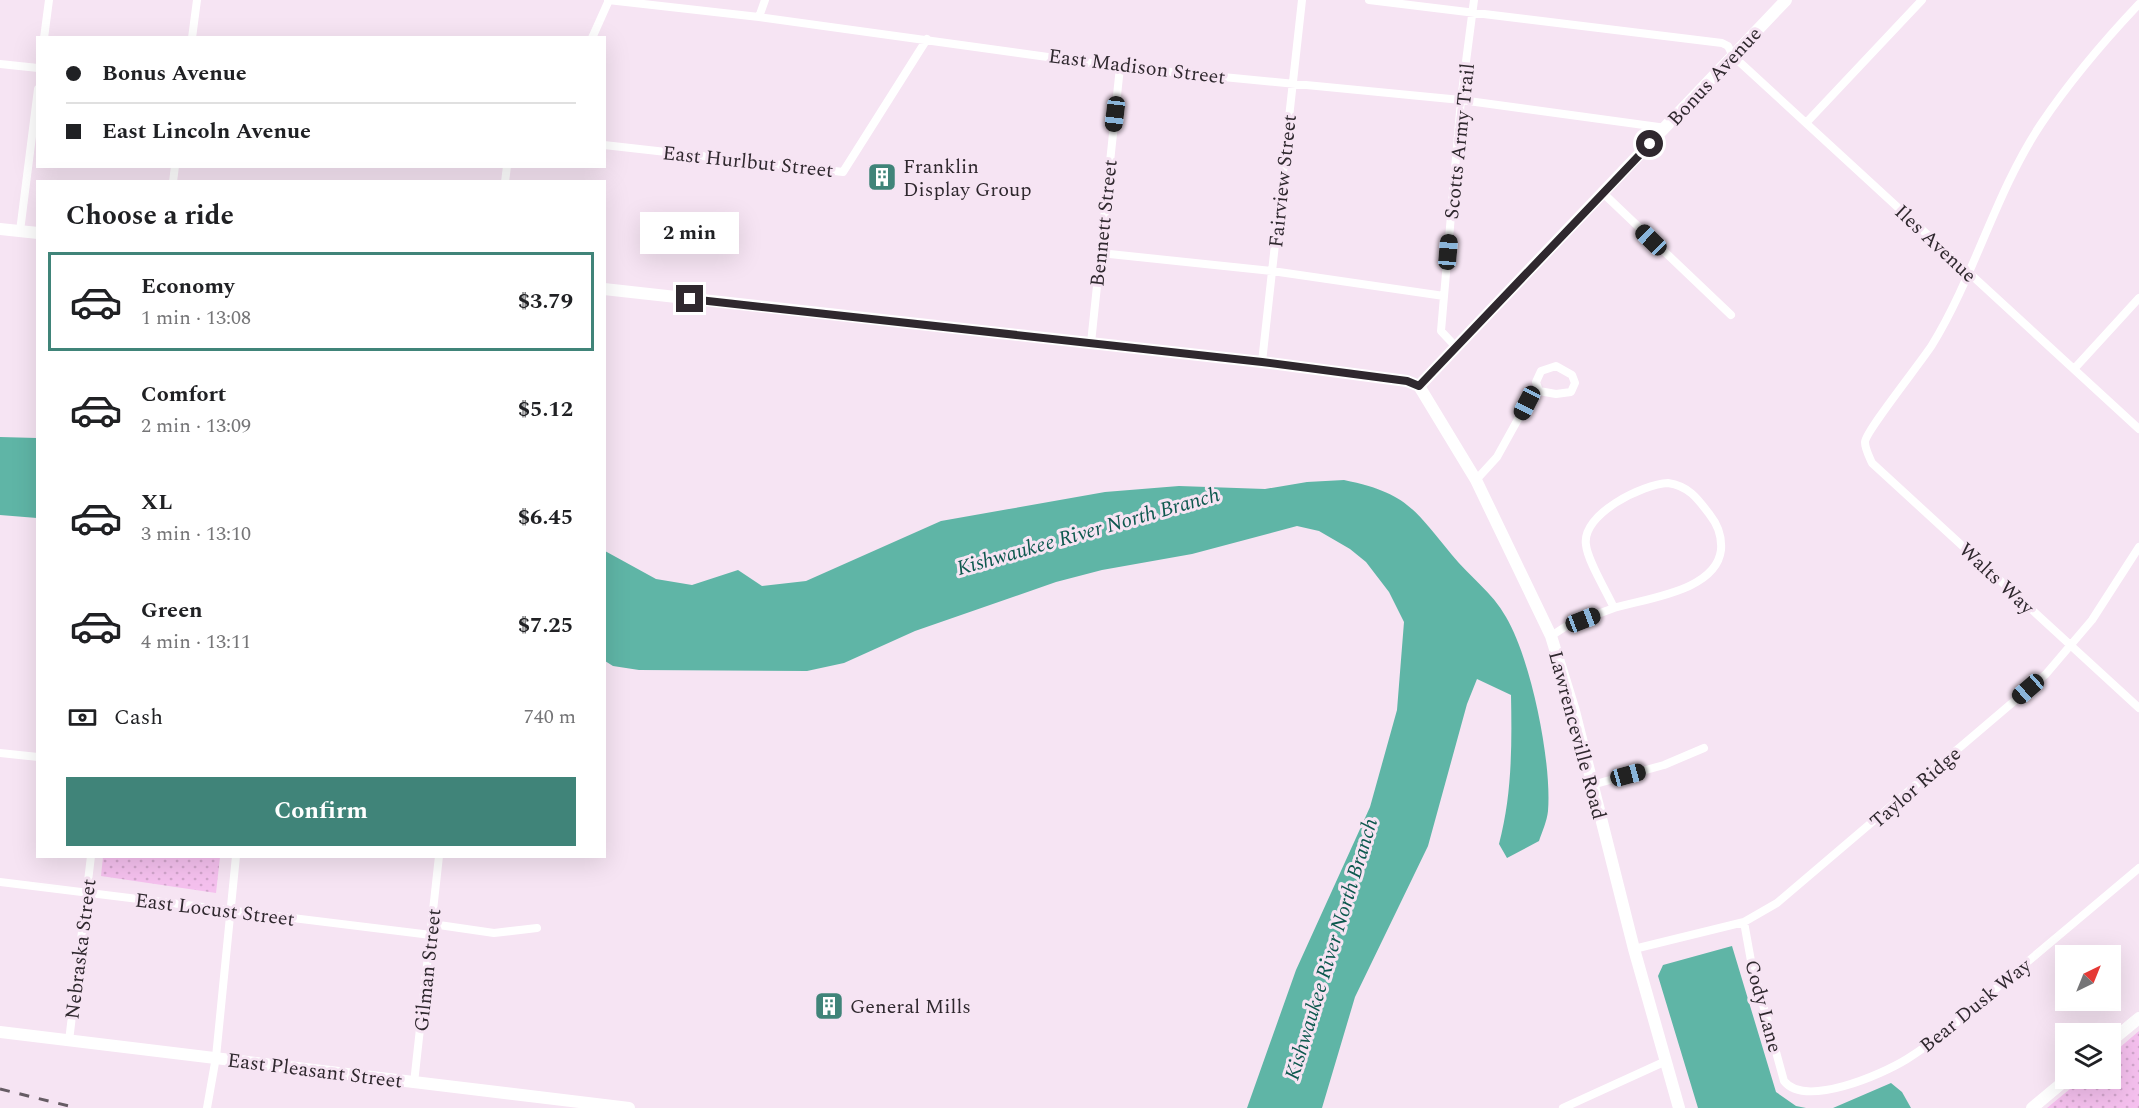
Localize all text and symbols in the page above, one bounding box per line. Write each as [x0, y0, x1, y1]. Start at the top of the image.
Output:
street label: Bonus Avenue [1661, 20, 1769, 133]
street label: East Madison Street [1047, 41, 1227, 93]
text: Bonus Avenue [102, 57, 247, 90]
street label: Scotts Army Trail [1437, 62, 1483, 221]
car [1104, 95, 1126, 133]
street label: Fairview Street [1261, 113, 1305, 249]
text: East Lincoln Avenue [102, 115, 311, 148]
route start [1636, 130, 1663, 157]
street label: East Hurlbut Street [661, 138, 835, 186]
place label: Franklin Display Group [903, 152, 1032, 205]
street label: Bennett Street [1082, 158, 1126, 288]
building icon: Franklin Display Group [866, 161, 898, 193]
text: Choose a ride [66, 195, 234, 237]
street label: Iles Avenue [1887, 198, 1983, 290]
callout: 2 min [640, 212, 740, 254]
text: 2 min [663, 218, 716, 248]
car [1632, 221, 1670, 259]
car [1437, 233, 1459, 271]
text: Economy [141, 270, 234, 303]
icon: car [69, 275, 123, 329]
text: $3.79 [518, 285, 573, 318]
route end [676, 285, 703, 312]
text: 1 min · 13:08 [141, 303, 251, 333]
text: Comfort [141, 378, 226, 411]
icon: car [69, 383, 123, 437]
car [1511, 383, 1543, 423]
text: $5.12 [518, 393, 573, 426]
text: 2 min · 13:09 [141, 411, 251, 441]
water label: Kishwaukee River North Branch [953, 479, 1224, 585]
text: XL [141, 486, 172, 519]
icon: car [69, 491, 123, 545]
text: $6.45 [518, 501, 573, 534]
text: 3 min · 13:10 [141, 519, 251, 549]
street label: Walts Way [1952, 536, 2042, 623]
text: Green [141, 594, 203, 627]
icon: car [69, 599, 123, 653]
car [1563, 605, 1603, 635]
text: $7.25 [518, 609, 573, 642]
text: 4 min · 13:11 [141, 627, 251, 657]
street label: Lawrenceville Road [1540, 648, 1614, 823]
car [2009, 670, 2047, 708]
icon: cash [66, 701, 99, 734]
text: Cash [114, 701, 163, 734]
text: 740 m [524, 702, 576, 732]
street label: Taylor Ridge [1863, 739, 1968, 836]
car [1608, 762, 1648, 788]
button: Confirm [66, 777, 576, 846]
water label: Kishwaukee River North Branch [1277, 814, 1387, 1084]
street label: Nebraska Street [57, 877, 105, 1021]
street label: East Locust Street [133, 885, 296, 935]
street label: Gilman Street [407, 907, 449, 1033]
north arrow [2055, 945, 2121, 1011]
map controls [2055, 945, 2121, 1089]
street label: Bear Dusk Way [1913, 950, 2039, 1060]
street label: Cody Lane [1736, 957, 1790, 1056]
building icon: General Mills [813, 990, 845, 1022]
place label: General Mills [850, 992, 971, 1022]
button: layers [2055, 1023, 2121, 1089]
street label: East Pleasant Street [226, 1045, 404, 1097]

